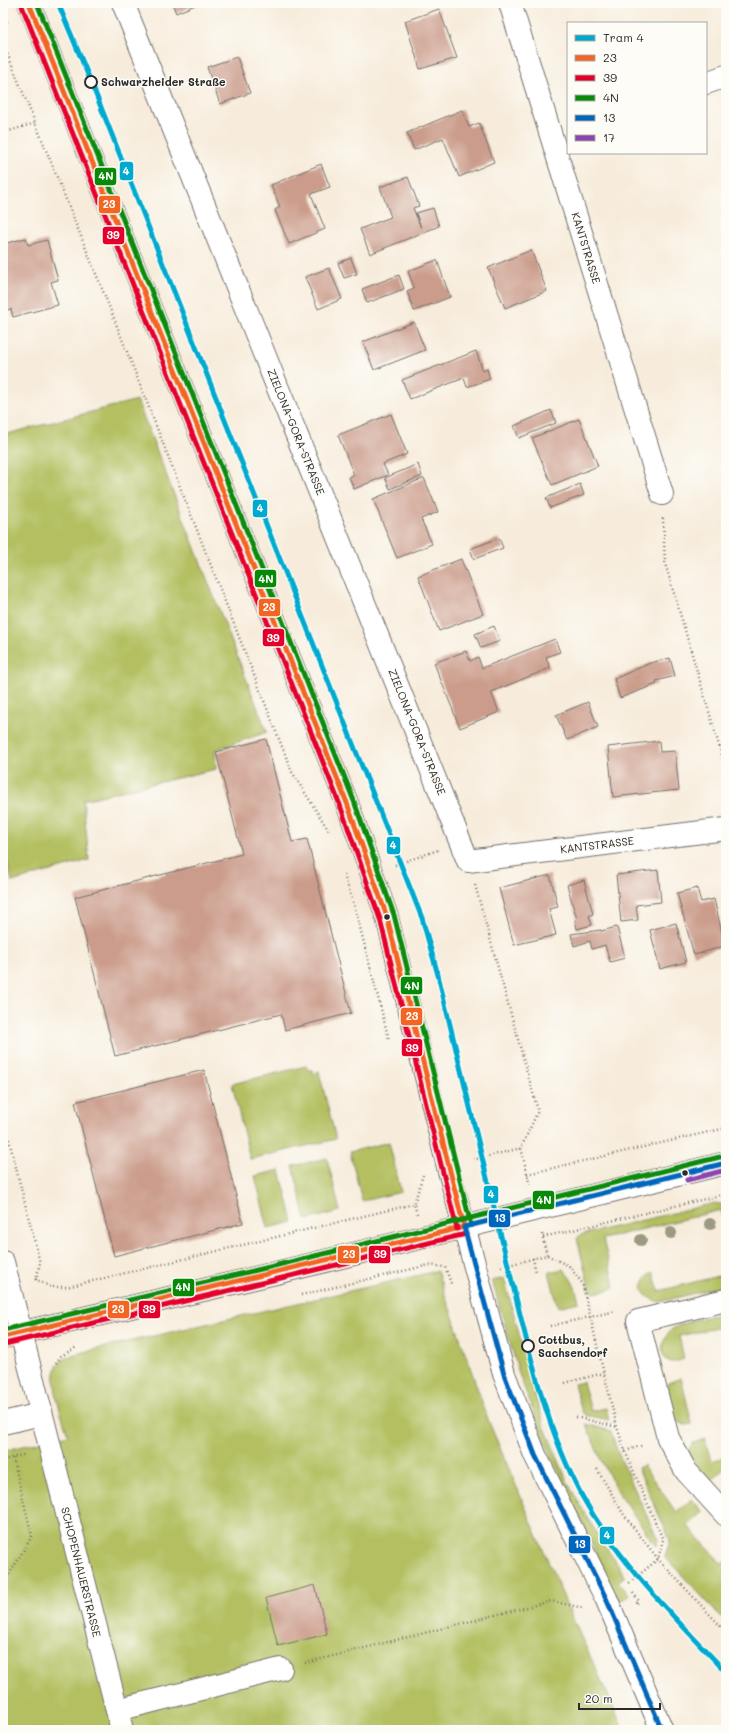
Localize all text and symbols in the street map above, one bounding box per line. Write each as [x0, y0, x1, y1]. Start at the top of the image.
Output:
legend [567, 22, 707, 154]
text: Tram 4 [603, 29, 644, 45]
text: 23 [603, 49, 617, 65]
text: 39 [603, 69, 617, 85]
place label: Schwarzheider Straße [101, 74, 226, 89]
marker: Schwarzheider Straße [84, 75, 98, 89]
text: 4N [603, 89, 619, 105]
text: 13 [603, 109, 615, 125]
text: 17 [603, 129, 615, 145]
line badge: 4 [119, 161, 134, 181]
text: 4 [123, 163, 130, 178]
line badge: 4N [94, 167, 117, 186]
text: 4N [98, 168, 114, 183]
line badge: 23 [98, 195, 121, 214]
text: 23 [103, 196, 116, 211]
street label: KANTSTRASSE [568, 210, 605, 286]
line badge: 39 [102, 226, 125, 245]
text: 39 [106, 227, 120, 242]
street label: ZIELONA-GORA-STRASSE [264, 366, 329, 497]
line badge: 4 [252, 499, 268, 518]
text: 4 [257, 500, 264, 515]
line badge: 4N [254, 569, 277, 588]
text: 4N [258, 571, 274, 586]
line badge: 23 [258, 598, 281, 617]
text: 23 [263, 599, 276, 614]
line badge: 39 [262, 628, 285, 647]
text: 39 [266, 630, 280, 645]
street label: ZIELONA-GORA-STRASSE [385, 666, 450, 797]
street label: KANTSTRASSE [559, 833, 635, 856]
line badge: 4 [386, 836, 401, 855]
text: 4 [390, 837, 397, 852]
unlabelled marker [382, 912, 392, 922]
line badge: 4N [400, 976, 423, 995]
text: 4N [404, 978, 420, 993]
line badge: 23 [400, 1007, 423, 1026]
text: 23 [406, 1008, 419, 1023]
line badge: 39 [401, 1038, 423, 1057]
text: 39 [405, 1040, 419, 1055]
unlabelled marker [680, 1168, 690, 1178]
line badge: 4 [483, 1185, 499, 1204]
text: 4 [488, 1186, 495, 1201]
line badge: 4N [532, 1190, 555, 1210]
text: 4N [536, 1192, 552, 1207]
line badge: 13 [488, 1209, 511, 1228]
text: 13 [494, 1210, 506, 1225]
line badge: 23 [337, 1245, 360, 1264]
line badge: 39 [368, 1245, 391, 1264]
text: 23 [343, 1246, 356, 1261]
text: 39 [373, 1246, 387, 1261]
line badge: 4N [172, 1278, 195, 1297]
text: 4N [175, 1279, 191, 1294]
line badge: 23 [107, 1300, 130, 1319]
line badge: 39 [138, 1300, 161, 1319]
text: 23 [112, 1301, 125, 1316]
text: 39 [142, 1301, 156, 1316]
place label: Cottbus, Sachsendorf [538, 1332, 607, 1360]
marker: Cottbus, Sachsendorf [521, 1339, 535, 1353]
street label: SCHOPENHAUERSTRASSE [58, 1505, 105, 1638]
line badge: 4 [599, 1526, 615, 1545]
text: 4 [604, 1527, 611, 1542]
line badge: 13 [568, 1535, 591, 1554]
text: 13 [574, 1536, 586, 1551]
scale bar [579, 1685, 660, 1711]
text: 20 m [585, 1690, 613, 1706]

